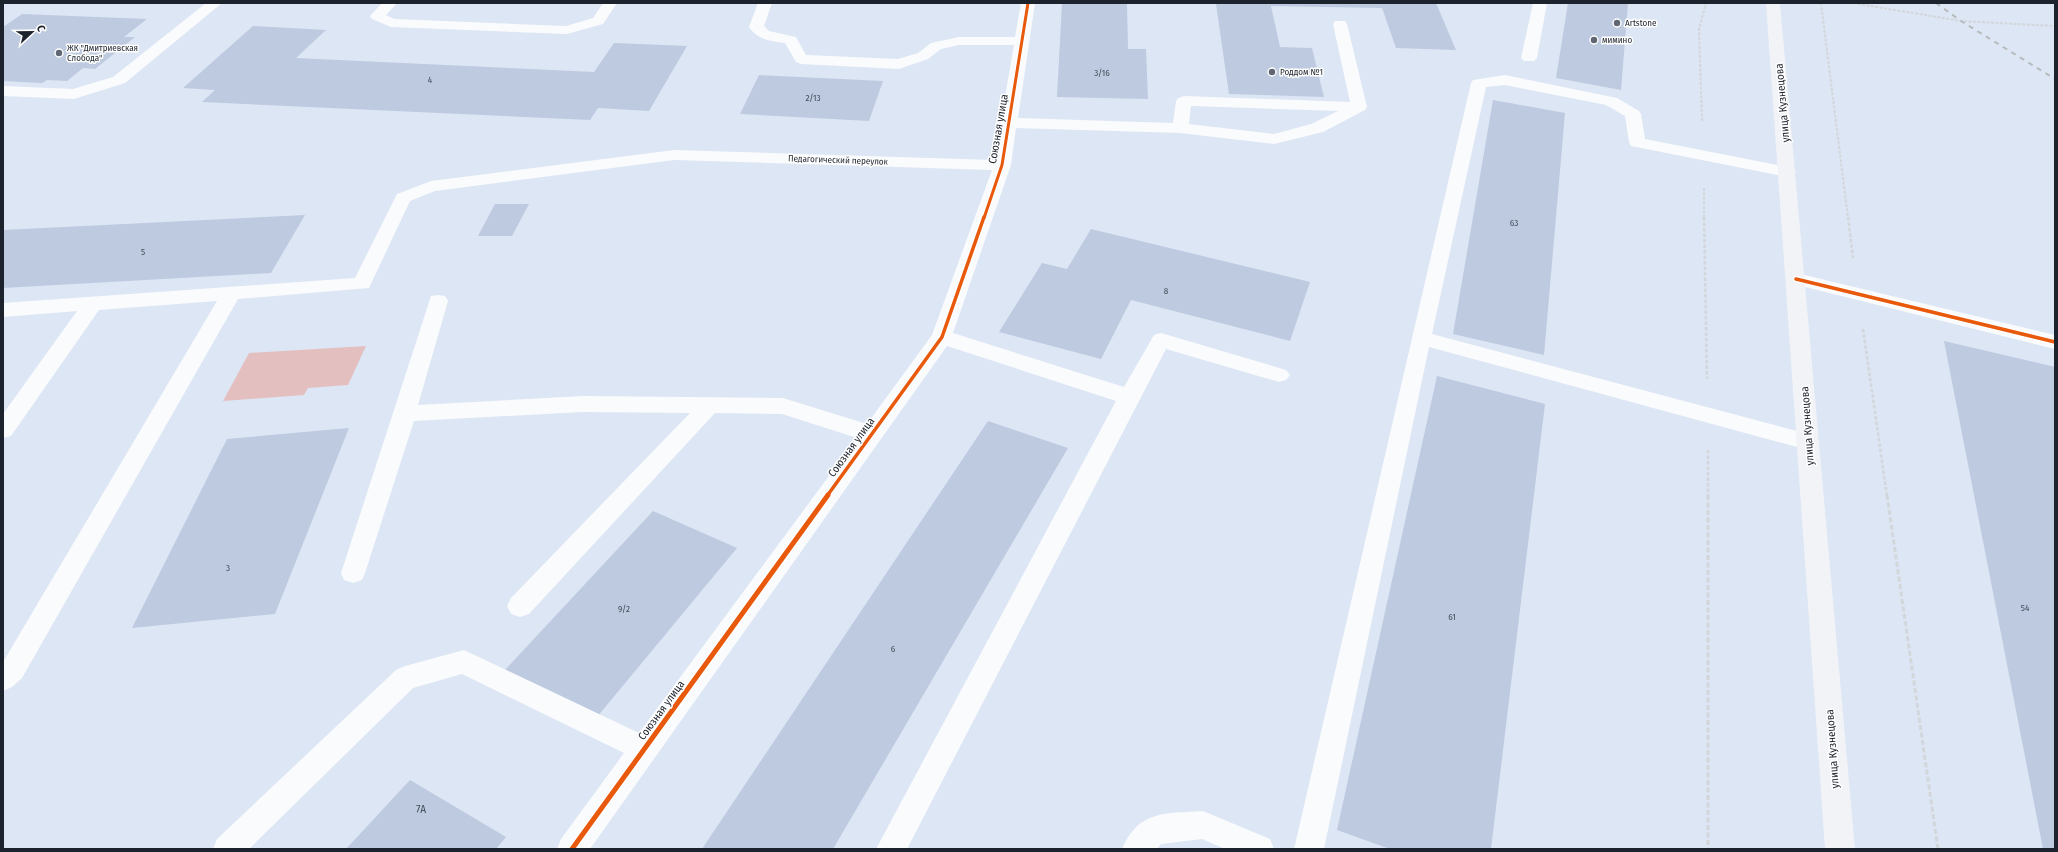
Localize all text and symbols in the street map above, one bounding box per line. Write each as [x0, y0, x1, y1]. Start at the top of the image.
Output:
north arrow [12, 12, 52, 52]
marker: Artstone [1612, 18, 1622, 28]
place label: Artstone [1625, 18, 1657, 28]
text: С [34, 23, 48, 34]
marker: мимино [1589, 35, 1599, 45]
place label: мимино [1602, 35, 1632, 45]
place label: ЖК "Дмитриевская Слобода" [67, 43, 138, 63]
marker: ЖК "Дмитриевская Слобода" [54, 48, 64, 58]
street label: улица Кузнецова [1773, 63, 1792, 143]
marker: Роддом №1 [1267, 67, 1277, 77]
place label: Роддом №1 [1280, 67, 1323, 77]
house number: 3/16 [1094, 68, 1110, 78]
house number: 4 [428, 75, 433, 85]
house number: 2/13 [805, 93, 821, 103]
street label: Союзная улица [986, 93, 1011, 165]
street label: Педагогический переулок [788, 153, 889, 167]
house number: 63 [1510, 218, 1518, 228]
house number: 5 [141, 247, 145, 257]
house number: 8 [1164, 286, 1169, 296]
street label: улица Кузнецова [1798, 386, 1817, 466]
street label: Союзная улица [825, 415, 877, 480]
house number: 3 [226, 563, 230, 573]
house number: 54 [2021, 603, 2030, 613]
house number: 9/2 [618, 604, 630, 614]
house number: 61 [1448, 612, 1456, 622]
house number: 6 [891, 644, 896, 654]
street label: Союзная улица [635, 678, 687, 743]
street label: улица Кузнецова [1823, 709, 1842, 789]
house number: 7А [416, 803, 426, 816]

